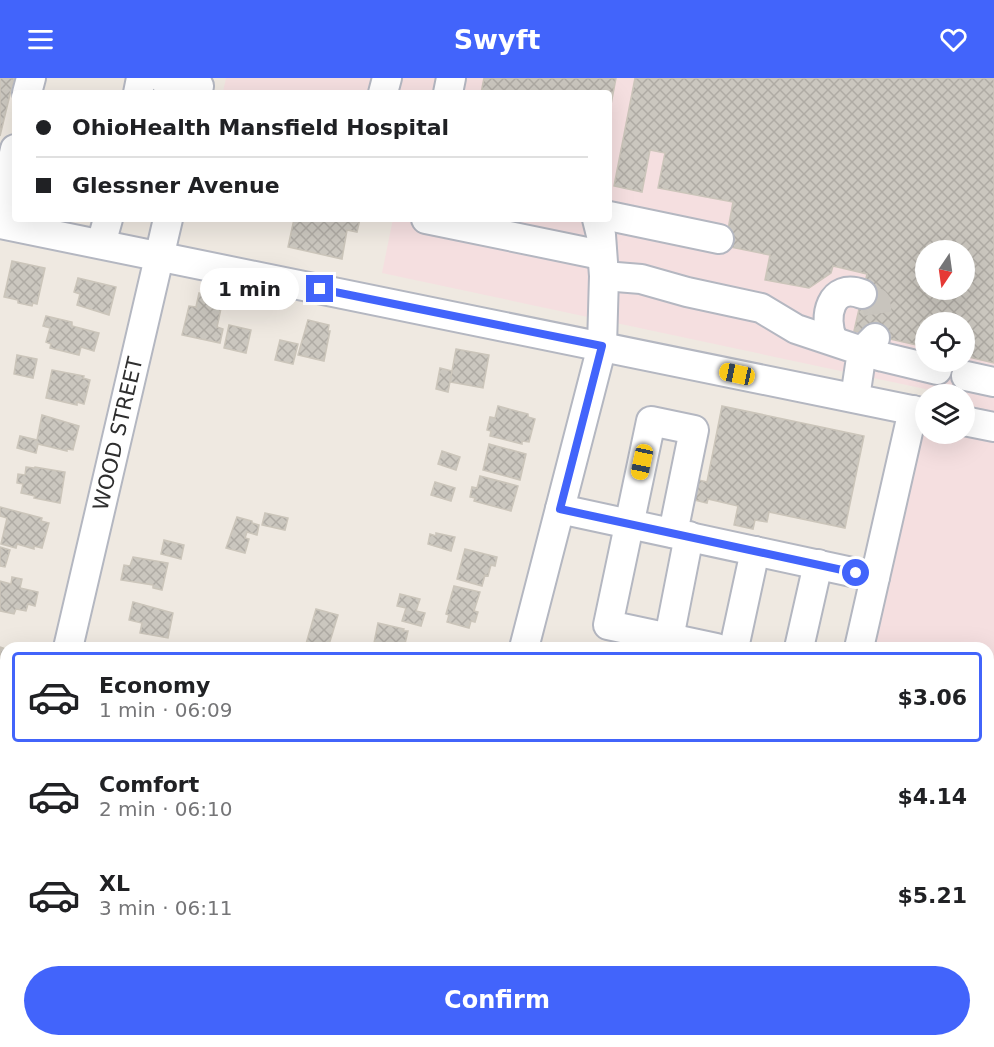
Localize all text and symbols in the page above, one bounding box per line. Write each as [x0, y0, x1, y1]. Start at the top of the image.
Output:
icon: menu [24, 23, 57, 56]
icon: heart [937, 23, 970, 56]
text: Swyft [454, 24, 540, 55]
text: OhioHealth Mansfield Hospital [72, 115, 449, 140]
text: Glessner Avenue [72, 173, 280, 198]
north arrow [915, 240, 975, 300]
map controls [915, 240, 975, 444]
callout: 1 min [200, 268, 299, 310]
route end [306, 275, 333, 302]
text: 1 min [218, 277, 281, 301]
button: locate [915, 312, 975, 372]
street label: WOOD STREET [88, 354, 147, 513]
car [718, 361, 756, 387]
button: layers [915, 384, 975, 444]
car [629, 443, 655, 481]
route start [842, 559, 869, 586]
icon: car [27, 670, 81, 724]
text: Economy [99, 673, 210, 698]
text: $3.06 [897, 685, 967, 710]
text: 1 min · 06:09 [99, 698, 233, 722]
icon: car [27, 769, 81, 823]
text: Comfort [99, 772, 199, 797]
text: $4.14 [897, 784, 967, 809]
text: 2 min · 06:10 [99, 797, 233, 821]
icon: car [27, 868, 81, 922]
text: XL [99, 871, 130, 896]
text: $5.21 [897, 883, 967, 908]
text: 3 min · 06:11 [99, 896, 233, 920]
button: Confirm [24, 966, 970, 1035]

